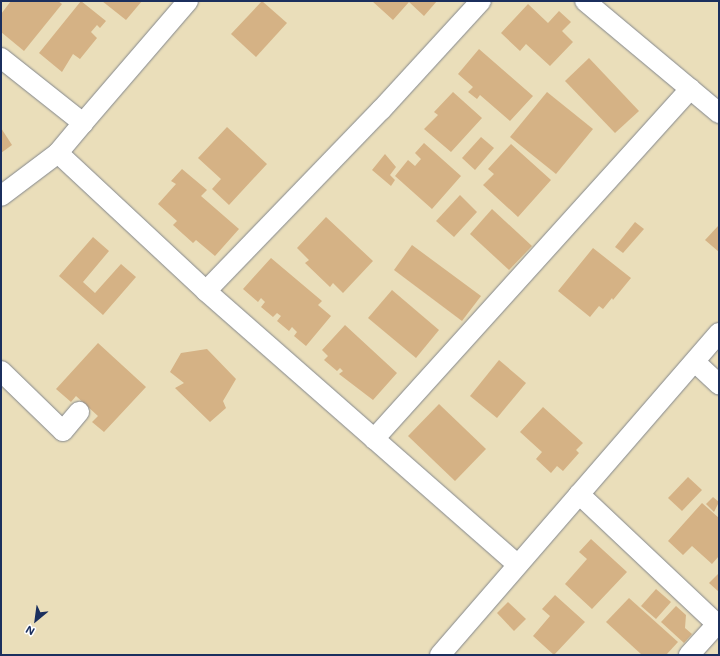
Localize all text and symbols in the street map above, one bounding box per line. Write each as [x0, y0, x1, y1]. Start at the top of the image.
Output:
north arrow [16, 600, 56, 640]
text: N [23, 622, 37, 640]

